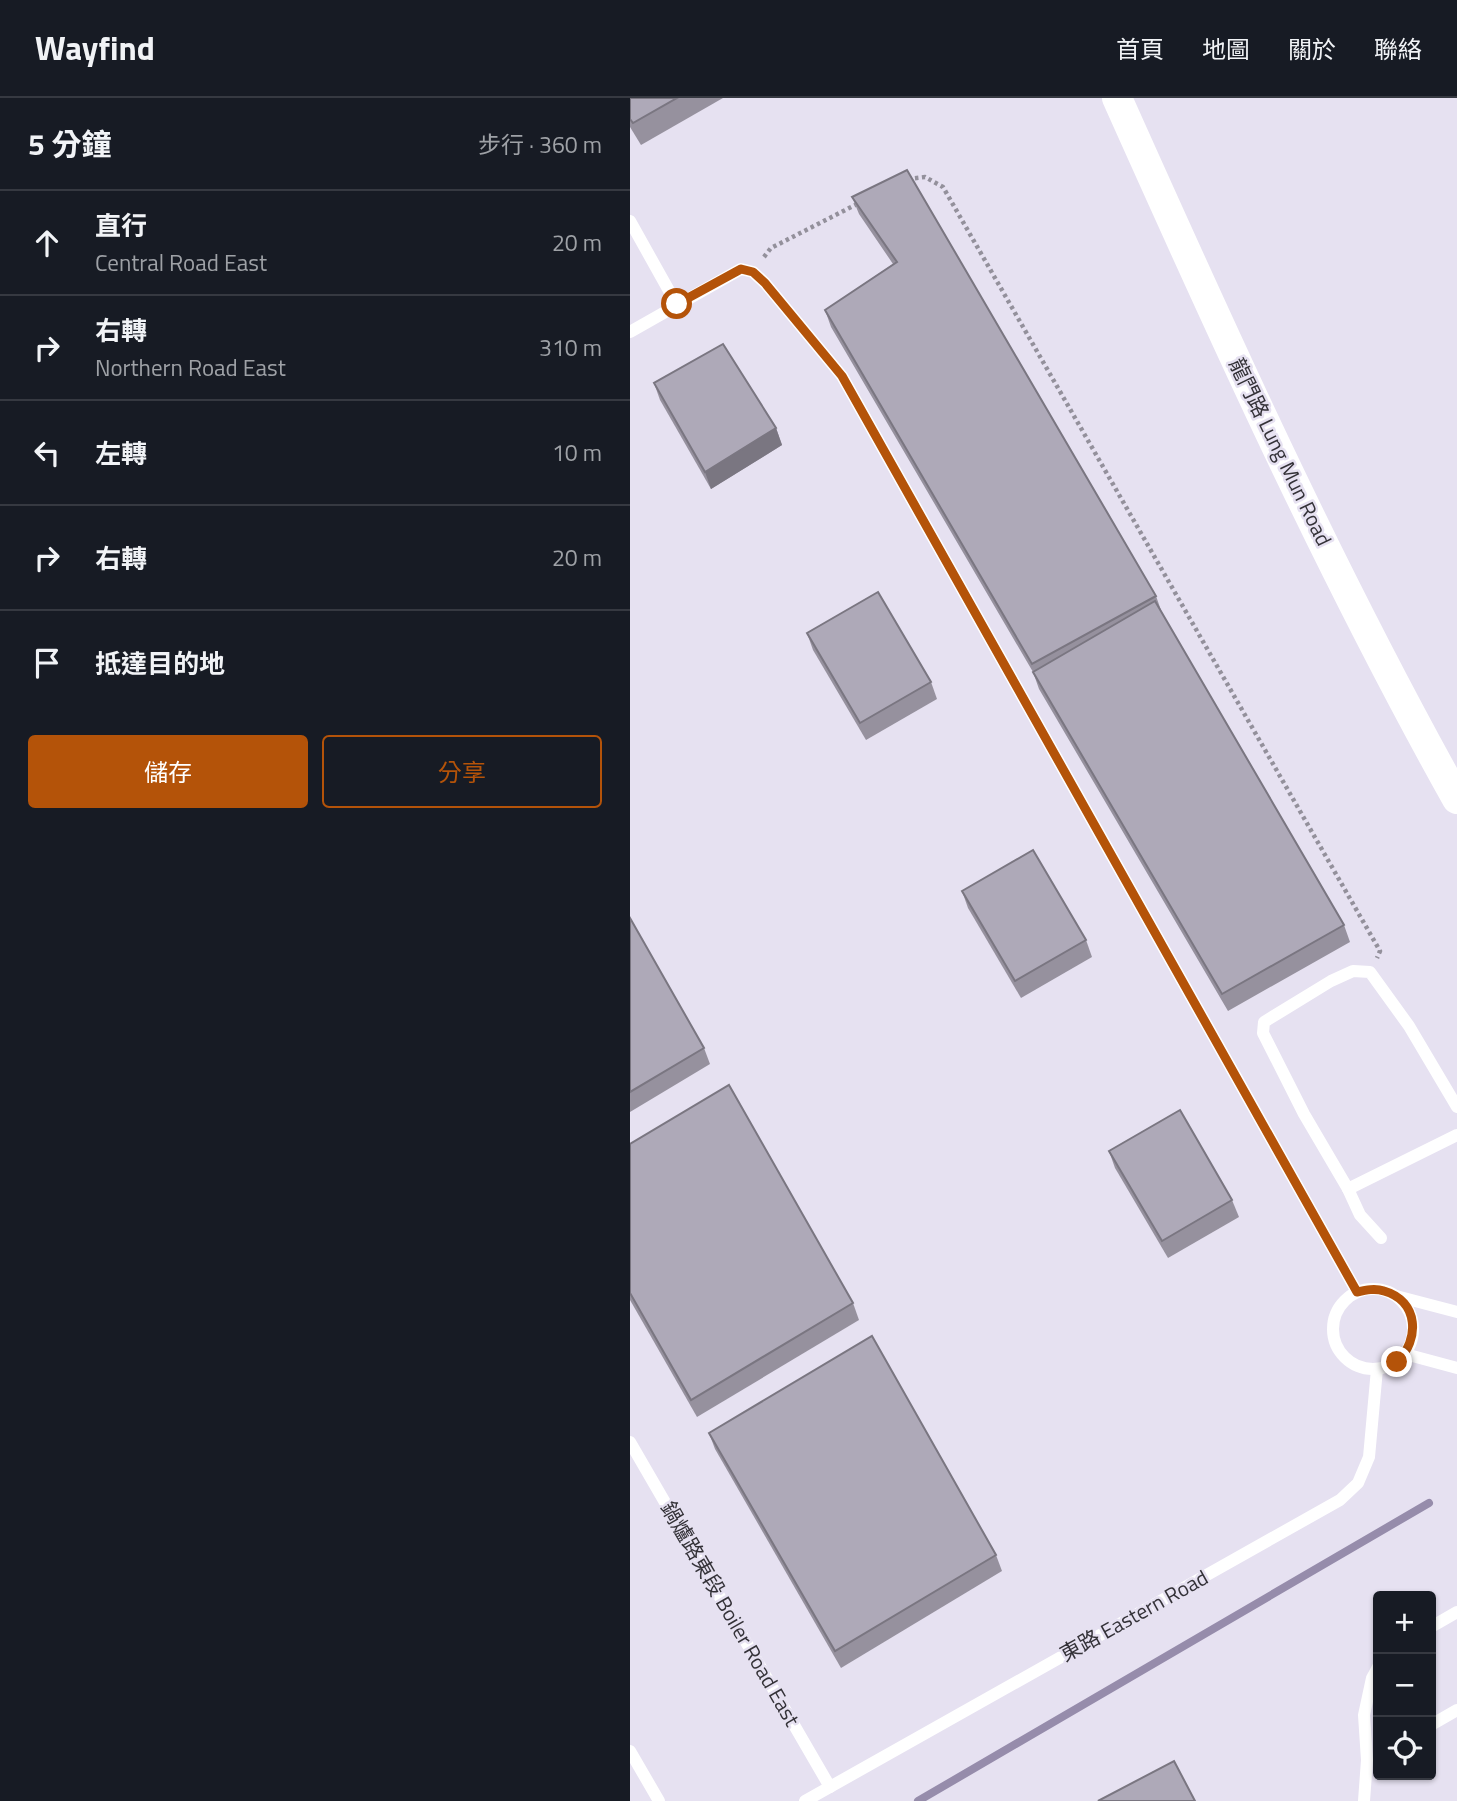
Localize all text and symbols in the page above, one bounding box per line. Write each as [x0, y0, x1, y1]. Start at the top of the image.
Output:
text: Wayfind [35, 23, 155, 73]
text: 首頁 [1116, 31, 1164, 67]
text: 地圖 [1202, 31, 1250, 67]
text: 關於 [1288, 31, 1336, 67]
text: 聯絡 [1374, 31, 1422, 67]
text: 5 分鐘 [28, 121, 111, 167]
text: 步行 · 360 m [478, 127, 602, 162]
text: 直行 [95, 206, 147, 245]
icon: ahead [28, 224, 66, 262]
text: 20 m [552, 225, 602, 260]
text: Central Road East [95, 245, 267, 280]
route start [661, 288, 692, 319]
text: 右轉 [95, 311, 147, 350]
icon: right [28, 329, 66, 367]
text: 310 m [539, 330, 602, 365]
text: Northern Road East [95, 350, 286, 385]
street label: 龍門路 Lung Mun Road [1221, 352, 1340, 551]
icon: left [28, 434, 66, 472]
text: 左轉 [95, 434, 147, 473]
text: 10 m [552, 435, 602, 470]
icon: right [28, 539, 66, 577]
text: 右轉 [95, 539, 147, 578]
text: 20 m [552, 540, 602, 575]
icon: arrive [28, 644, 66, 682]
text: 抵達目的地 [95, 644, 225, 683]
button: 儲存 [28, 735, 308, 808]
button: 分享 [322, 735, 602, 808]
route end [1381, 1346, 1412, 1377]
street label: 鍋爐路東段 Boiler Road East [653, 1495, 809, 1732]
street label: 東路 Eastern Road [1054, 1561, 1213, 1669]
map controls [1373, 1591, 1436, 1780]
button: + [1373, 1591, 1436, 1654]
button: − [1373, 1654, 1436, 1717]
button: locate [1373, 1717, 1436, 1780]

